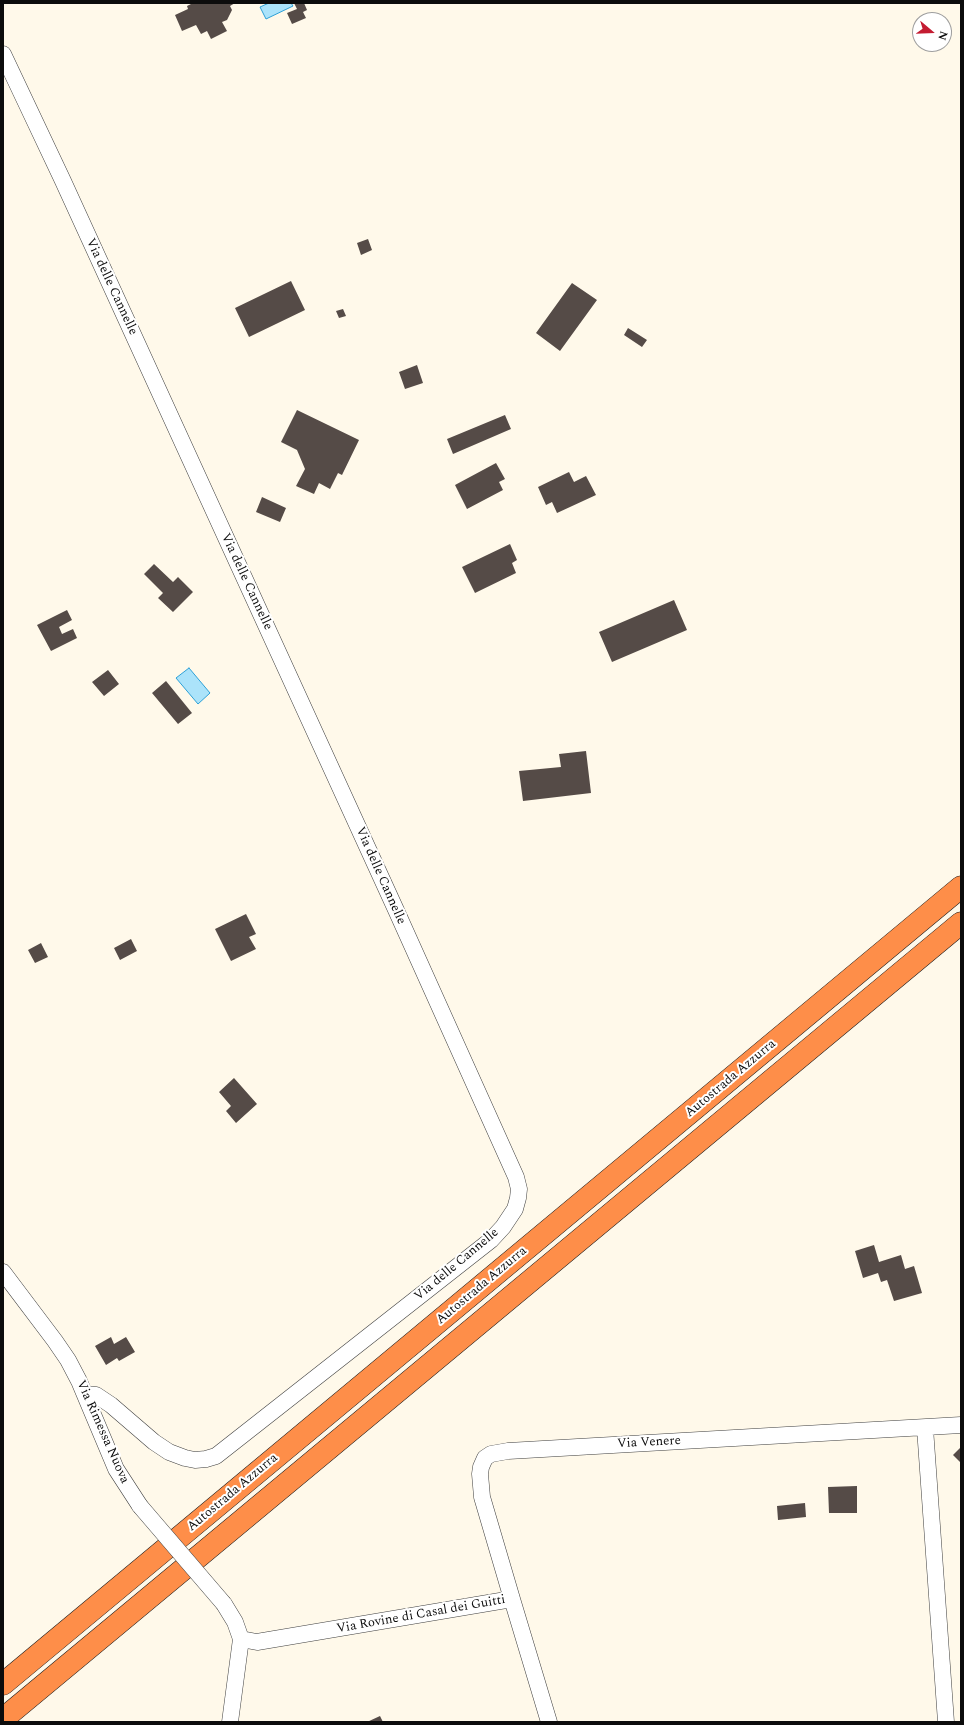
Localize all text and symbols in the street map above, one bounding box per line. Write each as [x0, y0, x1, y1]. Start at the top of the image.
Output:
north arrow [912, 12, 952, 52]
text: N [933, 29, 952, 43]
street label: Via delle Cannelle [82, 236, 140, 338]
street label: Via delle Cannelle [217, 531, 275, 633]
street label: Via delle Cannelle [351, 825, 409, 927]
street label: Autostrada Azzurra [683, 1037, 779, 1121]
street label: Via delle Cannelle [412, 1225, 502, 1305]
street label: Autostrada Azzurra [434, 1244, 530, 1328]
street label: Via Rimessa Nuova [72, 1378, 132, 1486]
street label: Via Venere [617, 1434, 681, 1452]
street label: Autostrada Azzurra [185, 1451, 281, 1535]
street label: Via Rovine di Casal dei Guitti [335, 1592, 507, 1638]

